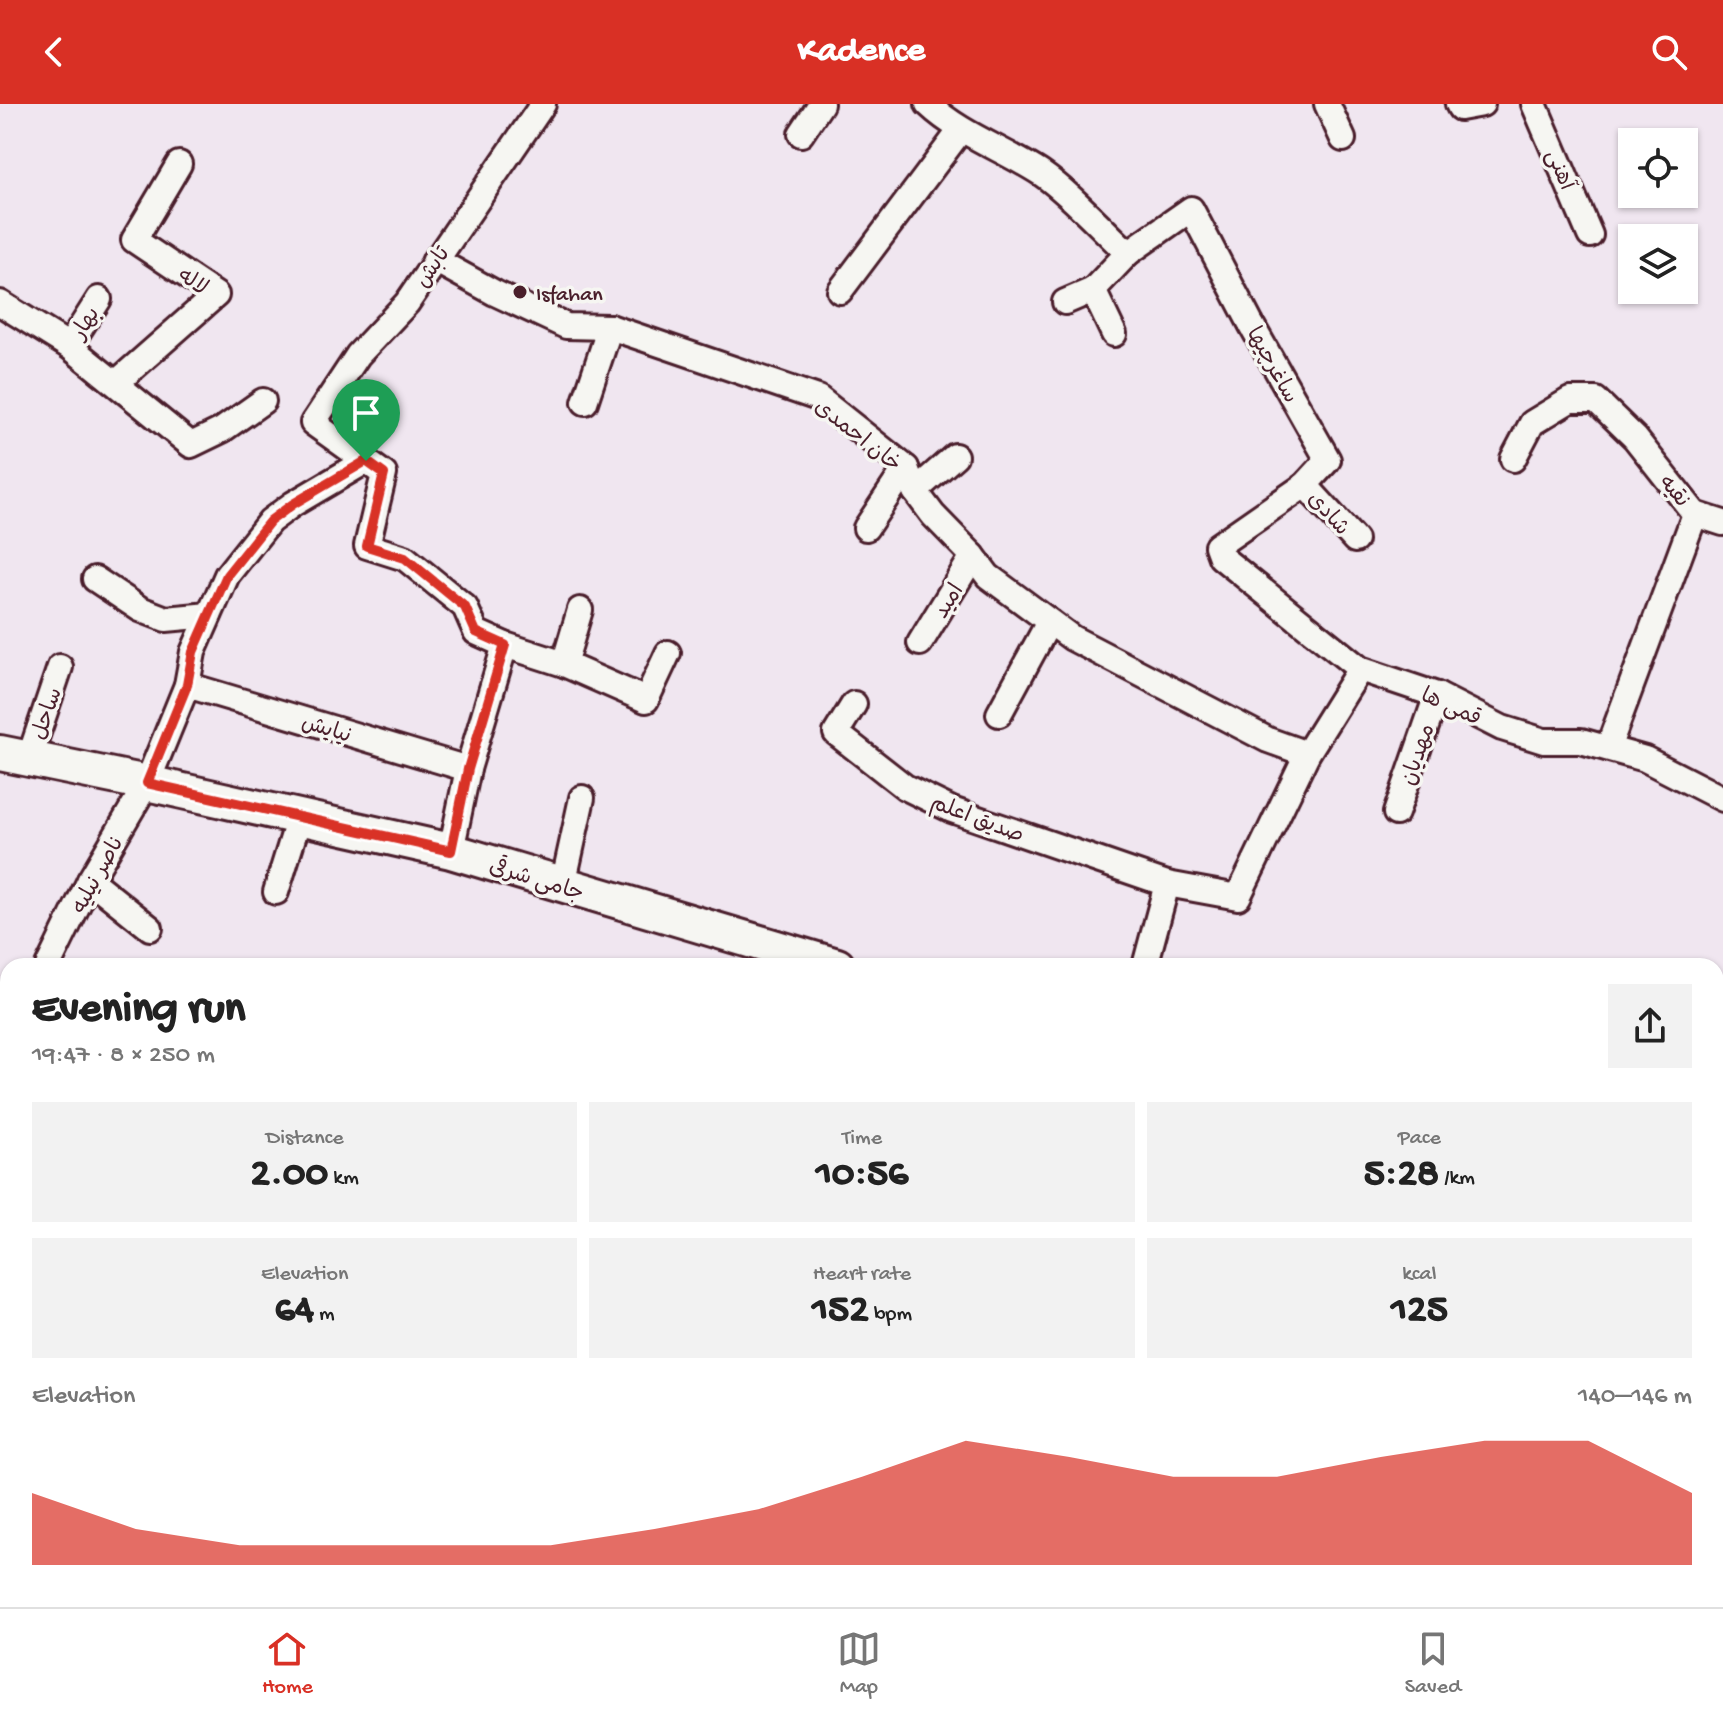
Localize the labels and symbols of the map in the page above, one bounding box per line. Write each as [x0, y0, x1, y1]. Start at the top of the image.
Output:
street label: آهنی [1538, 146, 1581, 196]
street label: تابش [411, 242, 458, 294]
street label: لاله [172, 264, 212, 303]
marker: Isfahan [511, 283, 529, 301]
place label: Isfahan [536, 283, 603, 309]
street label: بهار [66, 303, 107, 347]
street label: ساغرچیها [1239, 323, 1302, 409]
pin [332, 379, 400, 461]
street label: خان احمدی [808, 395, 905, 479]
street label: نقیه [1652, 471, 1694, 514]
street label: شادی [1301, 487, 1354, 542]
street label: امید [930, 580, 971, 624]
street label: قمی ها [1416, 684, 1485, 733]
street label: ساحل [28, 685, 70, 744]
street label: نیایش [298, 711, 354, 751]
street label: مهدیان [1397, 721, 1442, 789]
street label: صدیق اعلم [926, 791, 1027, 850]
street label: ناصر نیلیه [67, 832, 132, 920]
street label: جامی شرقی [485, 851, 587, 909]

